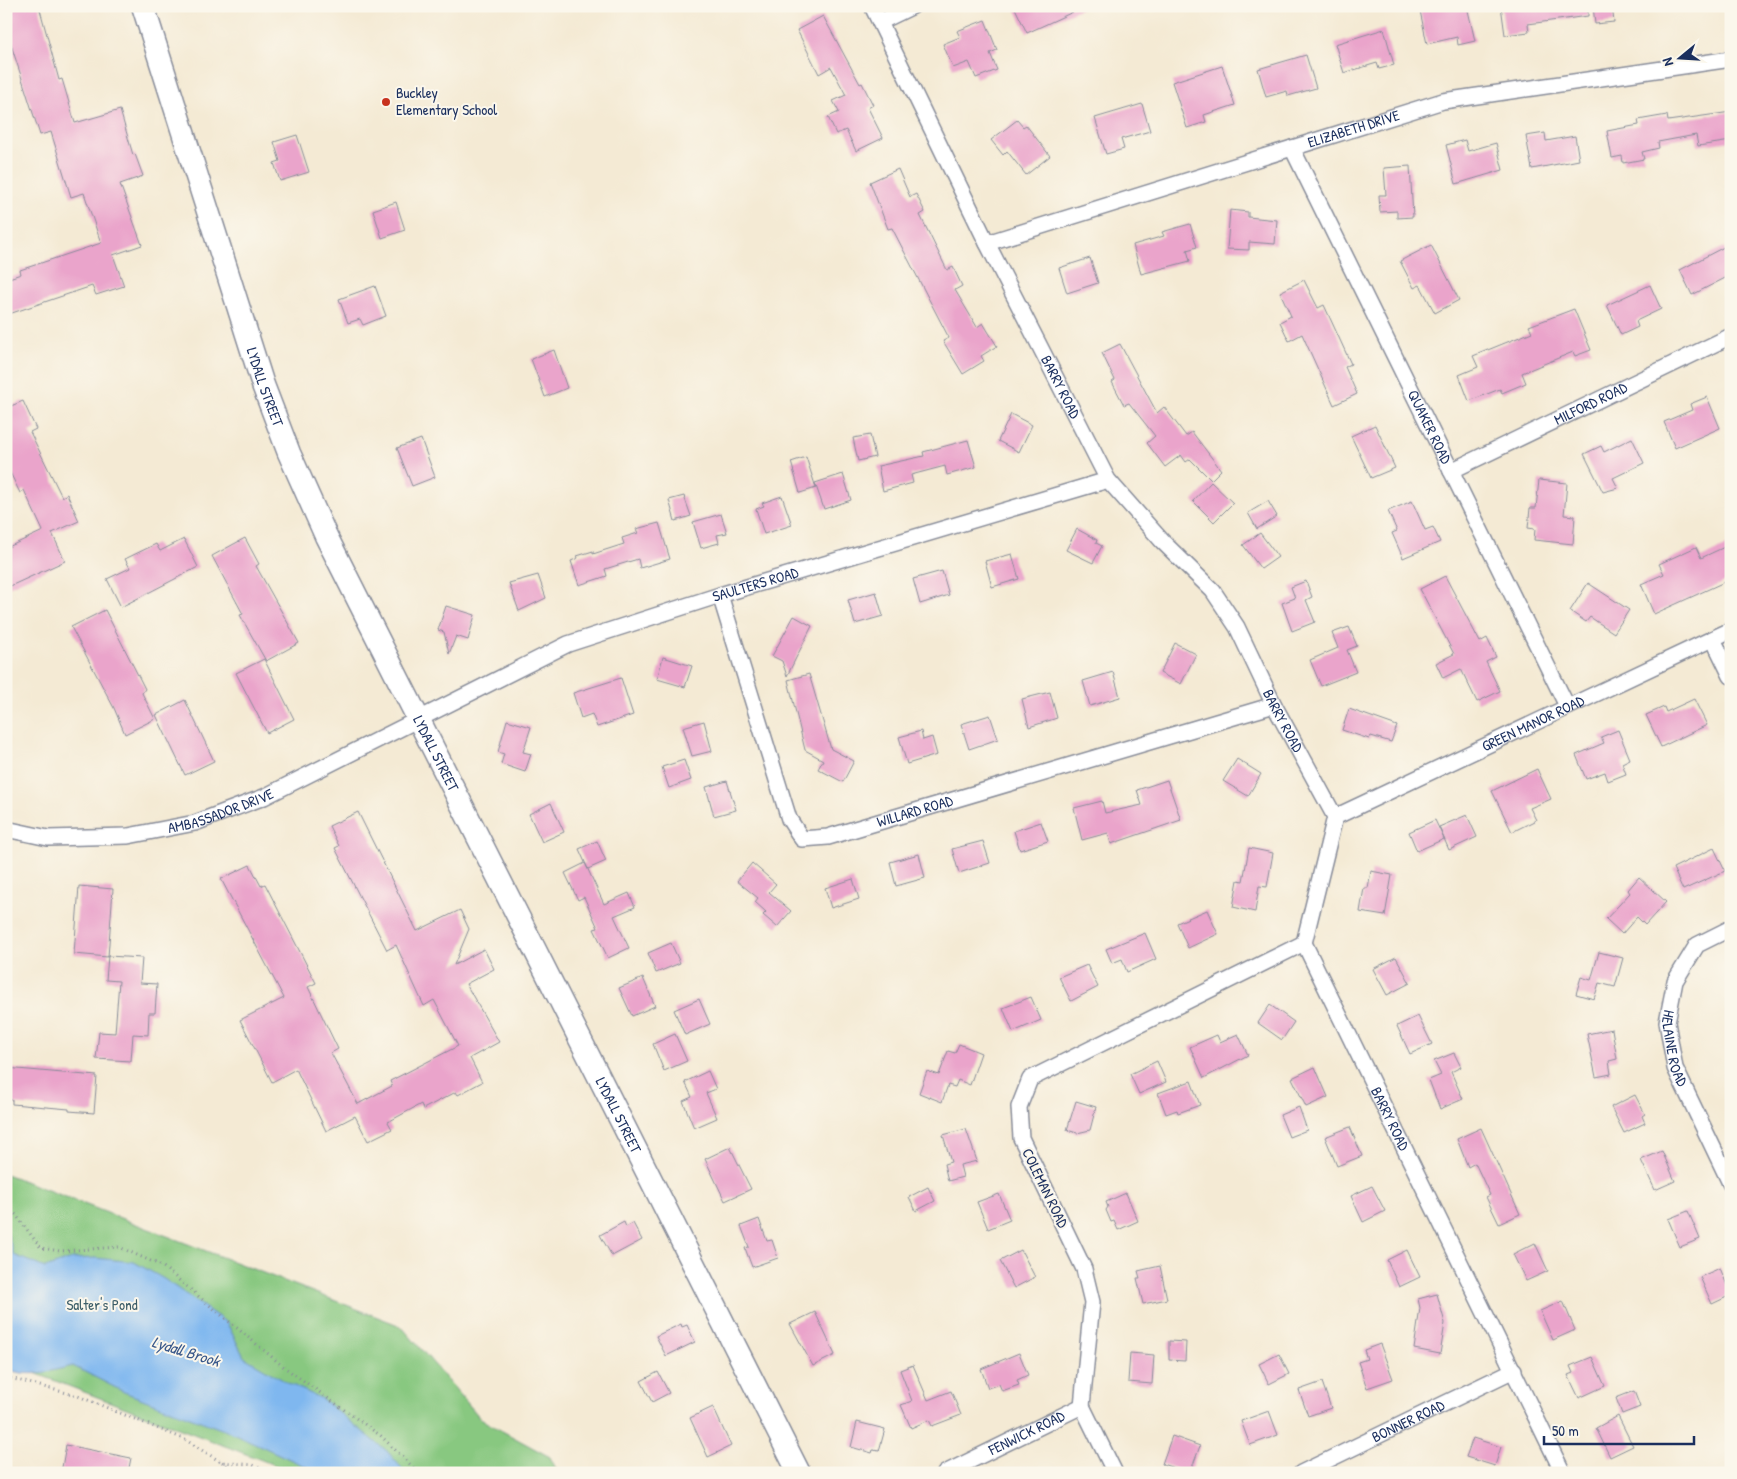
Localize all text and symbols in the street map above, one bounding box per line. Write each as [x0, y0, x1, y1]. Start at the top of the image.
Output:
north arrow [1654, 32, 1704, 82]
text: N [1657, 55, 1677, 69]
place label: Buckley Elementary School [396, 82, 497, 120]
marker: Buckley Elementary School [380, 96, 392, 108]
street label: ELIZABETH DRIVE [1305, 104, 1402, 153]
street label: LYDALL STREET [242, 345, 289, 430]
street label: BARRY ROAD [1036, 351, 1086, 423]
street label: MILFORD ROAD [1550, 376, 1631, 430]
street label: QUAKER ROAD [1403, 386, 1457, 468]
street label: SAULTERS ROAD [710, 561, 802, 607]
street label: BARRY ROAD [1258, 686, 1309, 756]
street label: GREEN MANOR ROAD [1478, 689, 1588, 756]
street label: LYDALL STREET [408, 712, 465, 796]
street label: AMBASSADOR DRIVE [166, 783, 277, 838]
street label: WILLARD ROAD [874, 789, 956, 832]
street label: HELAINE ROAD [1657, 1008, 1694, 1090]
street label: LYDALL STREET [591, 1073, 647, 1157]
street label: BARRY ROAD [1366, 1083, 1415, 1155]
street label: COLEMAN ROAD [1017, 1145, 1074, 1232]
park label: Salter's Pond [66, 1294, 138, 1315]
water label: Lydall Brook [149, 1330, 224, 1372]
street label: BONNER ROAD [1368, 1394, 1449, 1447]
street label: FENWICK ROAD [984, 1405, 1069, 1461]
scale bar [1544, 1414, 1694, 1446]
text: 50 m [1552, 1420, 1579, 1441]

